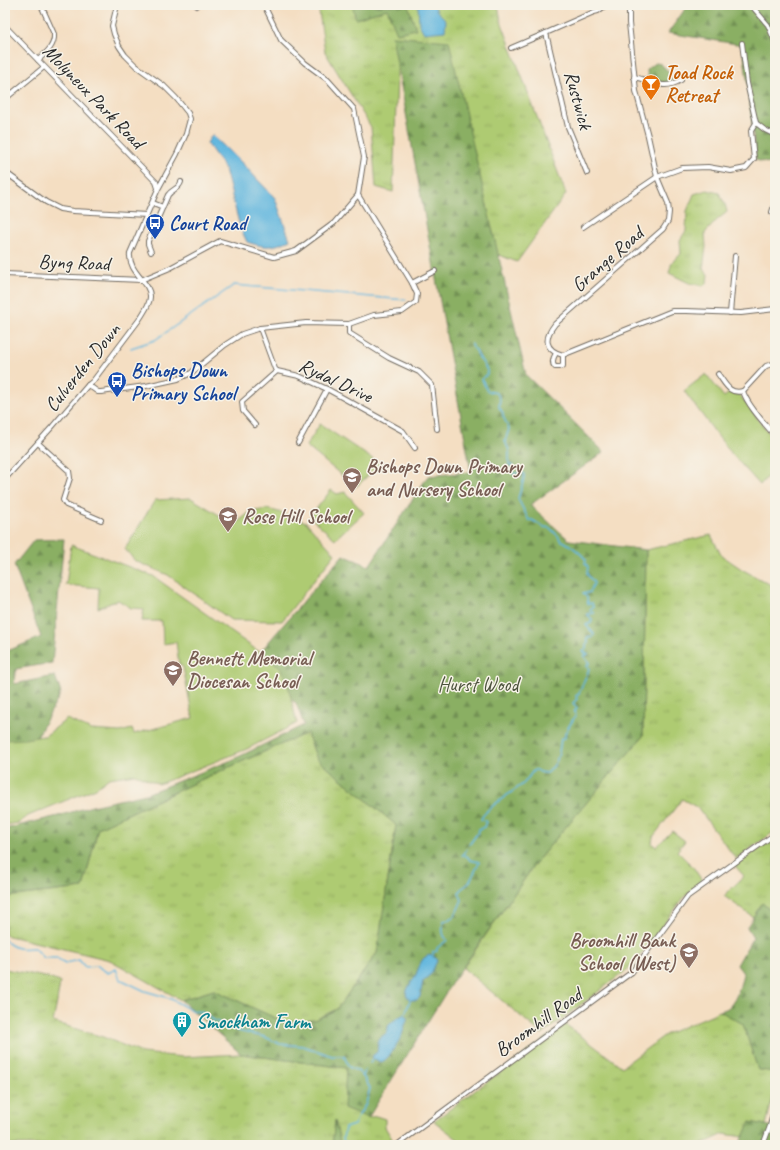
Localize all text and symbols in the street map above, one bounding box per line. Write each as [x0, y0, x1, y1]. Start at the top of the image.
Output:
street label: Molyneux Park Road [37, 39, 152, 156]
place label: Toad Rock Retreat [665, 60, 734, 108]
street label: Rustwick [559, 68, 599, 134]
bar icon: Toad Rock Retreat [640, 73, 662, 101]
place label: Court Road [169, 211, 250, 236]
bus stop icon: Court Road [144, 212, 166, 240]
street label: Grange Road [566, 219, 651, 297]
street label: Byng Road [38, 249, 113, 276]
street label: Culverden Down [39, 317, 126, 417]
street label: Rydal Drive [295, 353, 378, 409]
place label: Bishops Down Primary School [131, 358, 240, 406]
bus stop icon: Bishops Down Primary School [106, 370, 128, 398]
place label: Bishops Down Primary and Nursery School [366, 454, 524, 502]
school or university icon: Bishops Down Primary and Nursery School [341, 466, 363, 494]
place label: Rose Hill School [242, 504, 353, 529]
school or university icon: Rose Hill School [217, 505, 239, 533]
place label: Bennett Memorial Diocesan School [187, 646, 315, 694]
school or university icon: Bennett Memorial Diocesan School [162, 659, 184, 687]
park label: Hurst Wood [438, 672, 521, 697]
place label: Broomhill Bank School (West) [569, 928, 678, 976]
school or university icon: Broomhill Bank School (West) [678, 941, 700, 969]
street label: Broomhill Road [490, 981, 589, 1062]
place label: Smockham Farm [196, 1009, 312, 1034]
building icon: Smockham Farm [171, 1010, 193, 1038]

